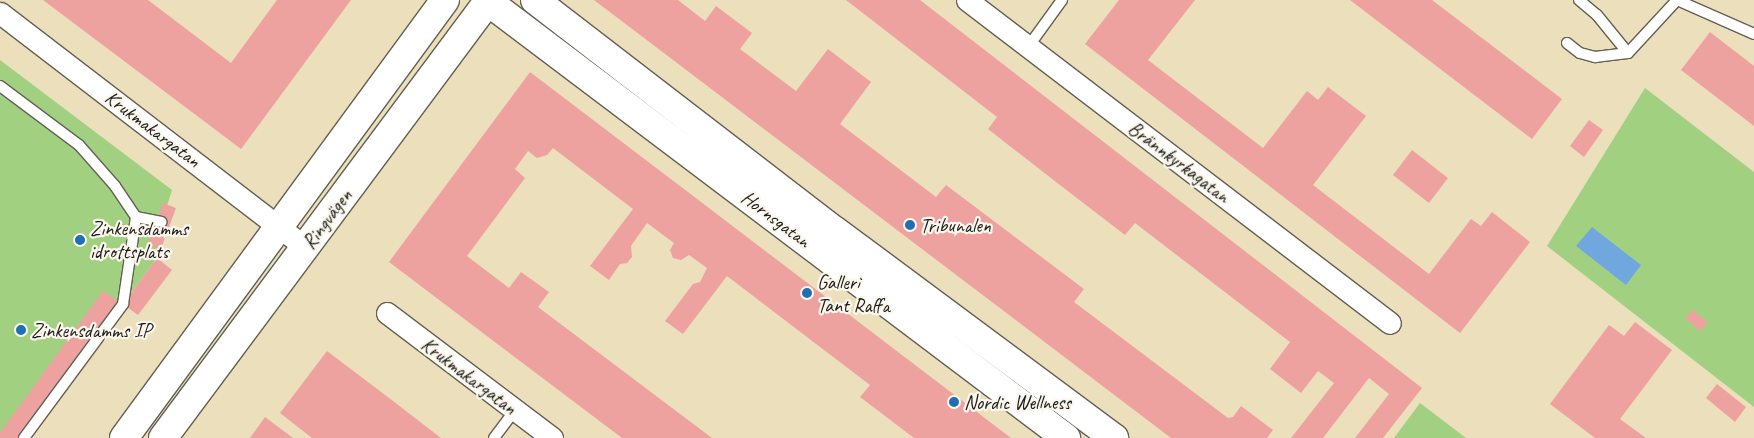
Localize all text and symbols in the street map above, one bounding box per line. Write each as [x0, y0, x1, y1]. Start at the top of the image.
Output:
street label: Krukmakargatan [101, 85, 205, 173]
street label: Brännkyrkagatan [1124, 116, 1234, 208]
street label: Ringvägen [297, 184, 357, 254]
street label: Hornsgatan [737, 185, 815, 253]
place label: Tribunalen [920, 213, 991, 237]
place label: Zinkensdamms idrottsplats [90, 216, 188, 263]
marker: Tribunalen [904, 219, 916, 231]
marker: Zinkensdamms idrottsplats [74, 234, 86, 246]
place label: Galleri Tant Raffa [817, 270, 891, 317]
marker: Galleri Tant Raffa [801, 287, 813, 299]
place label: Zinkensdamms IP [31, 318, 151, 342]
marker: Zinkensdamms IP [15, 324, 27, 336]
street label: Krukmakargatan [417, 332, 521, 420]
place label: Nordic Wellness [964, 390, 1071, 414]
marker: Nordic Wellness [948, 396, 960, 408]

